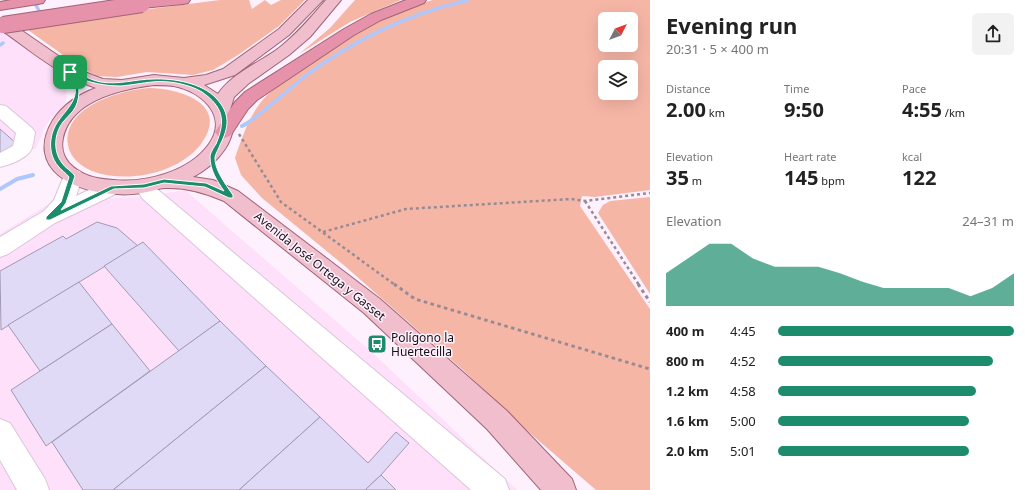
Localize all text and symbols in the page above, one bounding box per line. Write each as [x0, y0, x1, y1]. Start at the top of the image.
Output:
text: Evening run [666, 10, 797, 40]
north arrow [598, 12, 638, 52]
map controls [598, 12, 638, 100]
button: share [972, 13, 1014, 55]
text: 20:31 · 5 × 400 m [666, 40, 769, 58]
pin [53, 55, 87, 89]
button: layers [598, 60, 638, 100]
icon: arrive [59, 61, 81, 83]
text: Distance [666, 81, 711, 96]
text: Time [784, 81, 809, 96]
text: Pace [902, 81, 926, 96]
text: 2.00 [666, 96, 706, 123]
text: 9:50 [784, 96, 824, 123]
text: 4:55 [902, 96, 942, 123]
text: km [706, 105, 725, 120]
text: /km [942, 105, 965, 120]
text: Elevation [666, 149, 713, 164]
text: Heart rate [784, 149, 837, 164]
text: kcal [902, 149, 922, 164]
text: 35 [666, 164, 689, 191]
text: 145 [784, 164, 818, 191]
text: 122 [902, 164, 936, 191]
text: m [689, 173, 702, 188]
text: bpm [818, 173, 845, 188]
street label: Avenida José Ortega y Gasset [251, 208, 390, 325]
text: Elevation [666, 212, 722, 230]
text: 24–31 m [962, 212, 1014, 230]
text: 400 m [666, 322, 704, 340]
text: 4:45 [730, 322, 756, 340]
place label: Polígono la Huertecilla [391, 329, 454, 360]
bus stop icon: Polígono la Huertecilla [366, 333, 388, 355]
text: 800 m [666, 352, 704, 370]
text: 4:52 [730, 352, 756, 370]
text: 1.2 km [666, 382, 709, 400]
text: 4:58 [730, 382, 756, 400]
text: 1.6 km [666, 412, 709, 430]
text: 5:00 [730, 412, 756, 430]
text: 2.0 km [666, 442, 709, 460]
text: 5:01 [730, 442, 756, 460]

